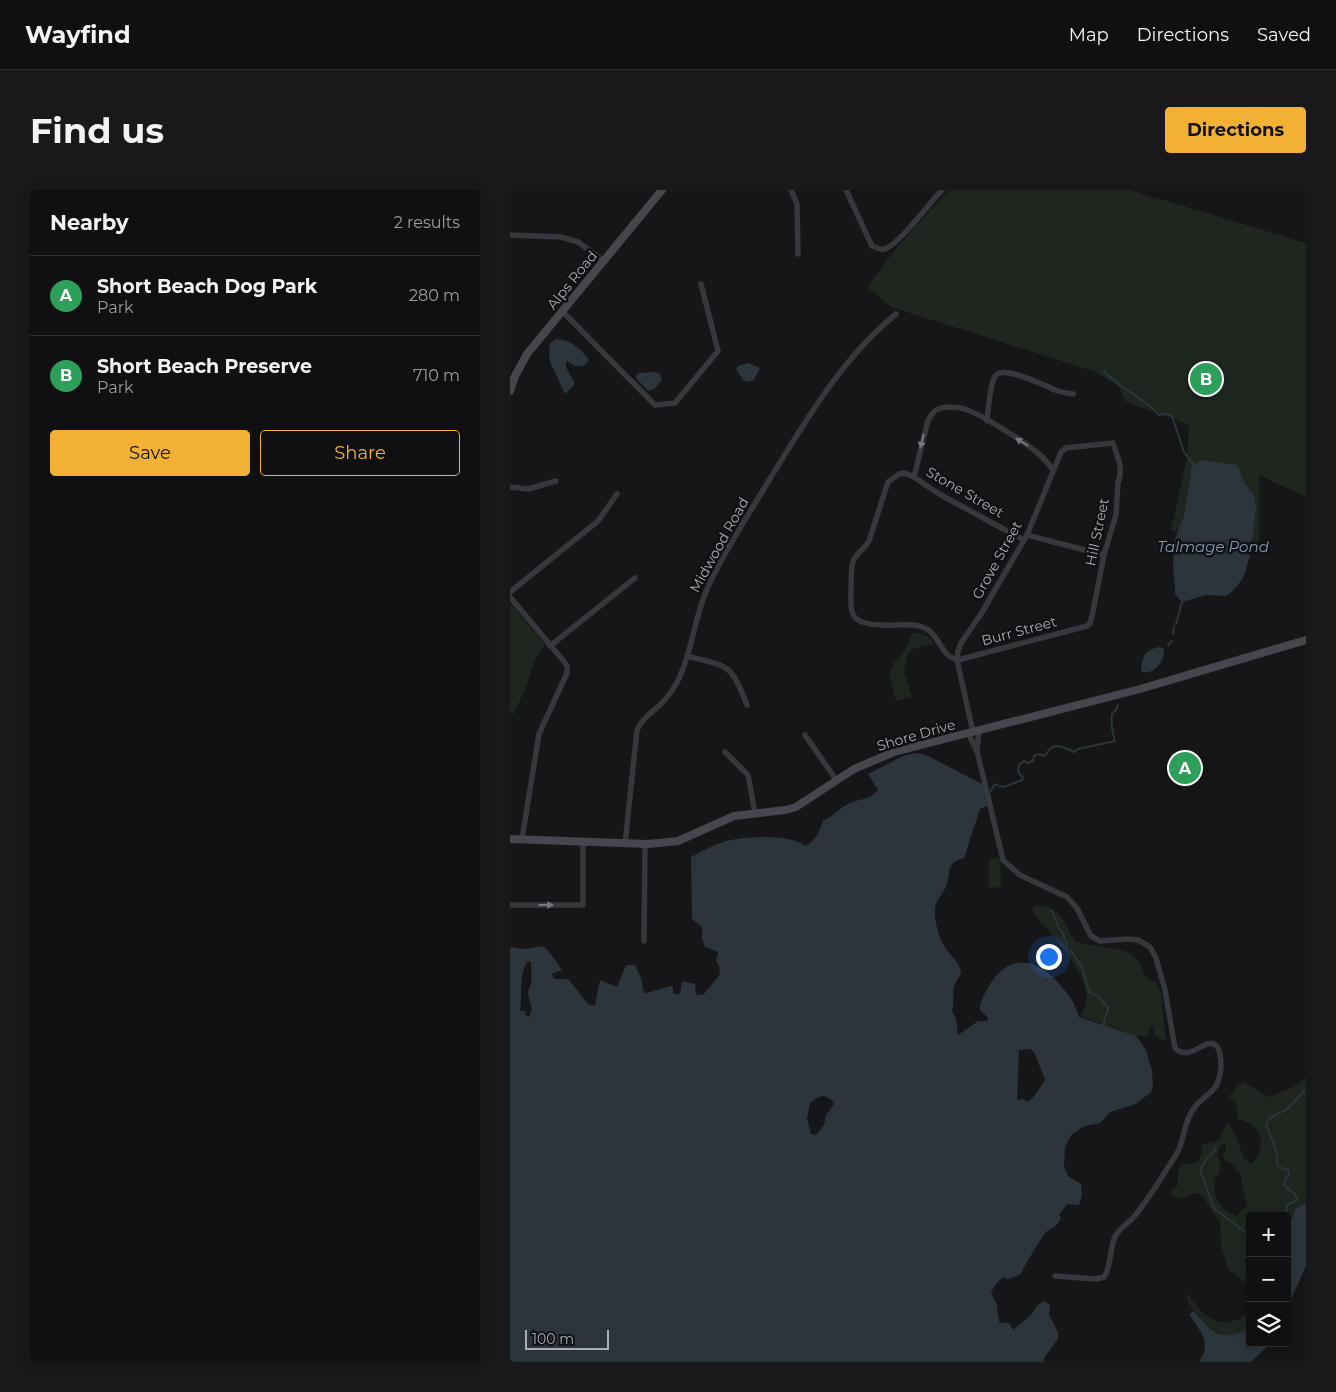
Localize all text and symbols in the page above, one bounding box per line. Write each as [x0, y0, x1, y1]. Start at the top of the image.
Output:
text: Wayfind [25, 20, 131, 49]
text: Map [1069, 24, 1109, 46]
text: Directions [1137, 24, 1229, 46]
text: Saved [1257, 24, 1311, 46]
button: Directions [1165, 107, 1306, 153]
text: Find us [30, 109, 164, 152]
text: Nearby [50, 210, 129, 235]
text: 2 results [394, 213, 460, 232]
street label: Alps Road [543, 247, 601, 313]
text: Short Beach Dog Park [97, 275, 317, 298]
text: A [60, 286, 72, 305]
text: 280 m [409, 286, 460, 305]
text: Park [97, 298, 134, 317]
text: Short Beach Preserve [97, 355, 312, 378]
pin: B [1190, 360, 1222, 398]
text: B [60, 366, 72, 385]
text: 710 m [413, 366, 460, 385]
text: Park [97, 378, 134, 397]
button: Save [50, 430, 250, 476]
button: Share [260, 430, 460, 476]
one-way arrow [918, 433, 926, 448]
one-way arrow [1016, 438, 1029, 447]
street label: Stone Street [923, 463, 1007, 522]
street label: Midwood Road [685, 494, 753, 596]
street label: Hill Street [1081, 496, 1113, 567]
street label: Grove Street [968, 517, 1026, 602]
water label: Talmage Pond [1157, 537, 1270, 556]
street label: Burr Street [979, 612, 1059, 650]
street label: Shore Drive [875, 715, 957, 755]
pin: A [1169, 749, 1201, 787]
one-way arrow [539, 901, 555, 909]
your location [1036, 944, 1062, 970]
map controls [1246, 1212, 1291, 1347]
button: + [1246, 1212, 1291, 1257]
button: − [1246, 1257, 1291, 1302]
button: layers [1246, 1302, 1291, 1347]
scale bar [525, 1327, 609, 1350]
text: 100 m [532, 1330, 574, 1348]

